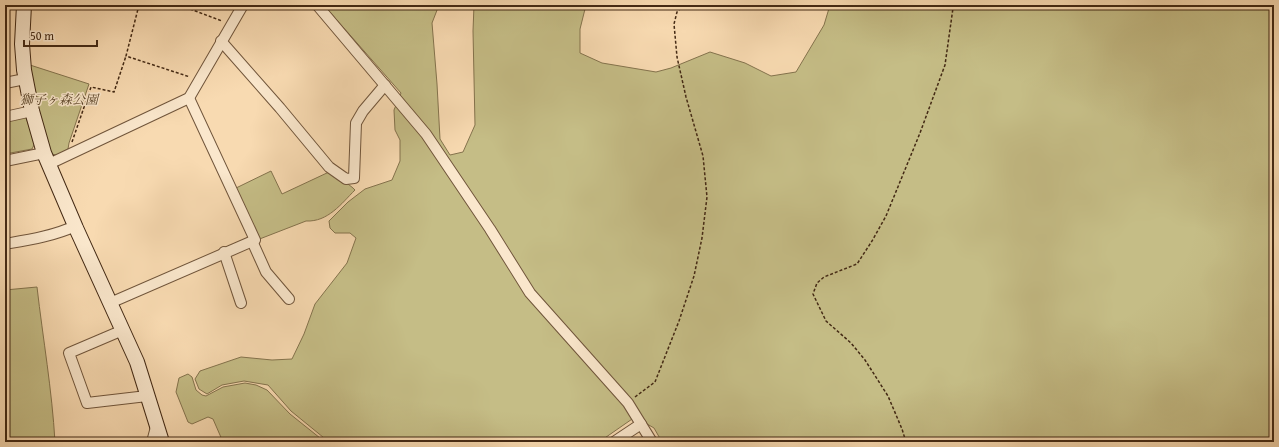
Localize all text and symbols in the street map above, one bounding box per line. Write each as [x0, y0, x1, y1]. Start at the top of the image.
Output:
scale bar [24, 22, 97, 48]
text: 50 m [30, 27, 54, 44]
park label: 獅子ヶ森公園 [20, 90, 100, 109]

